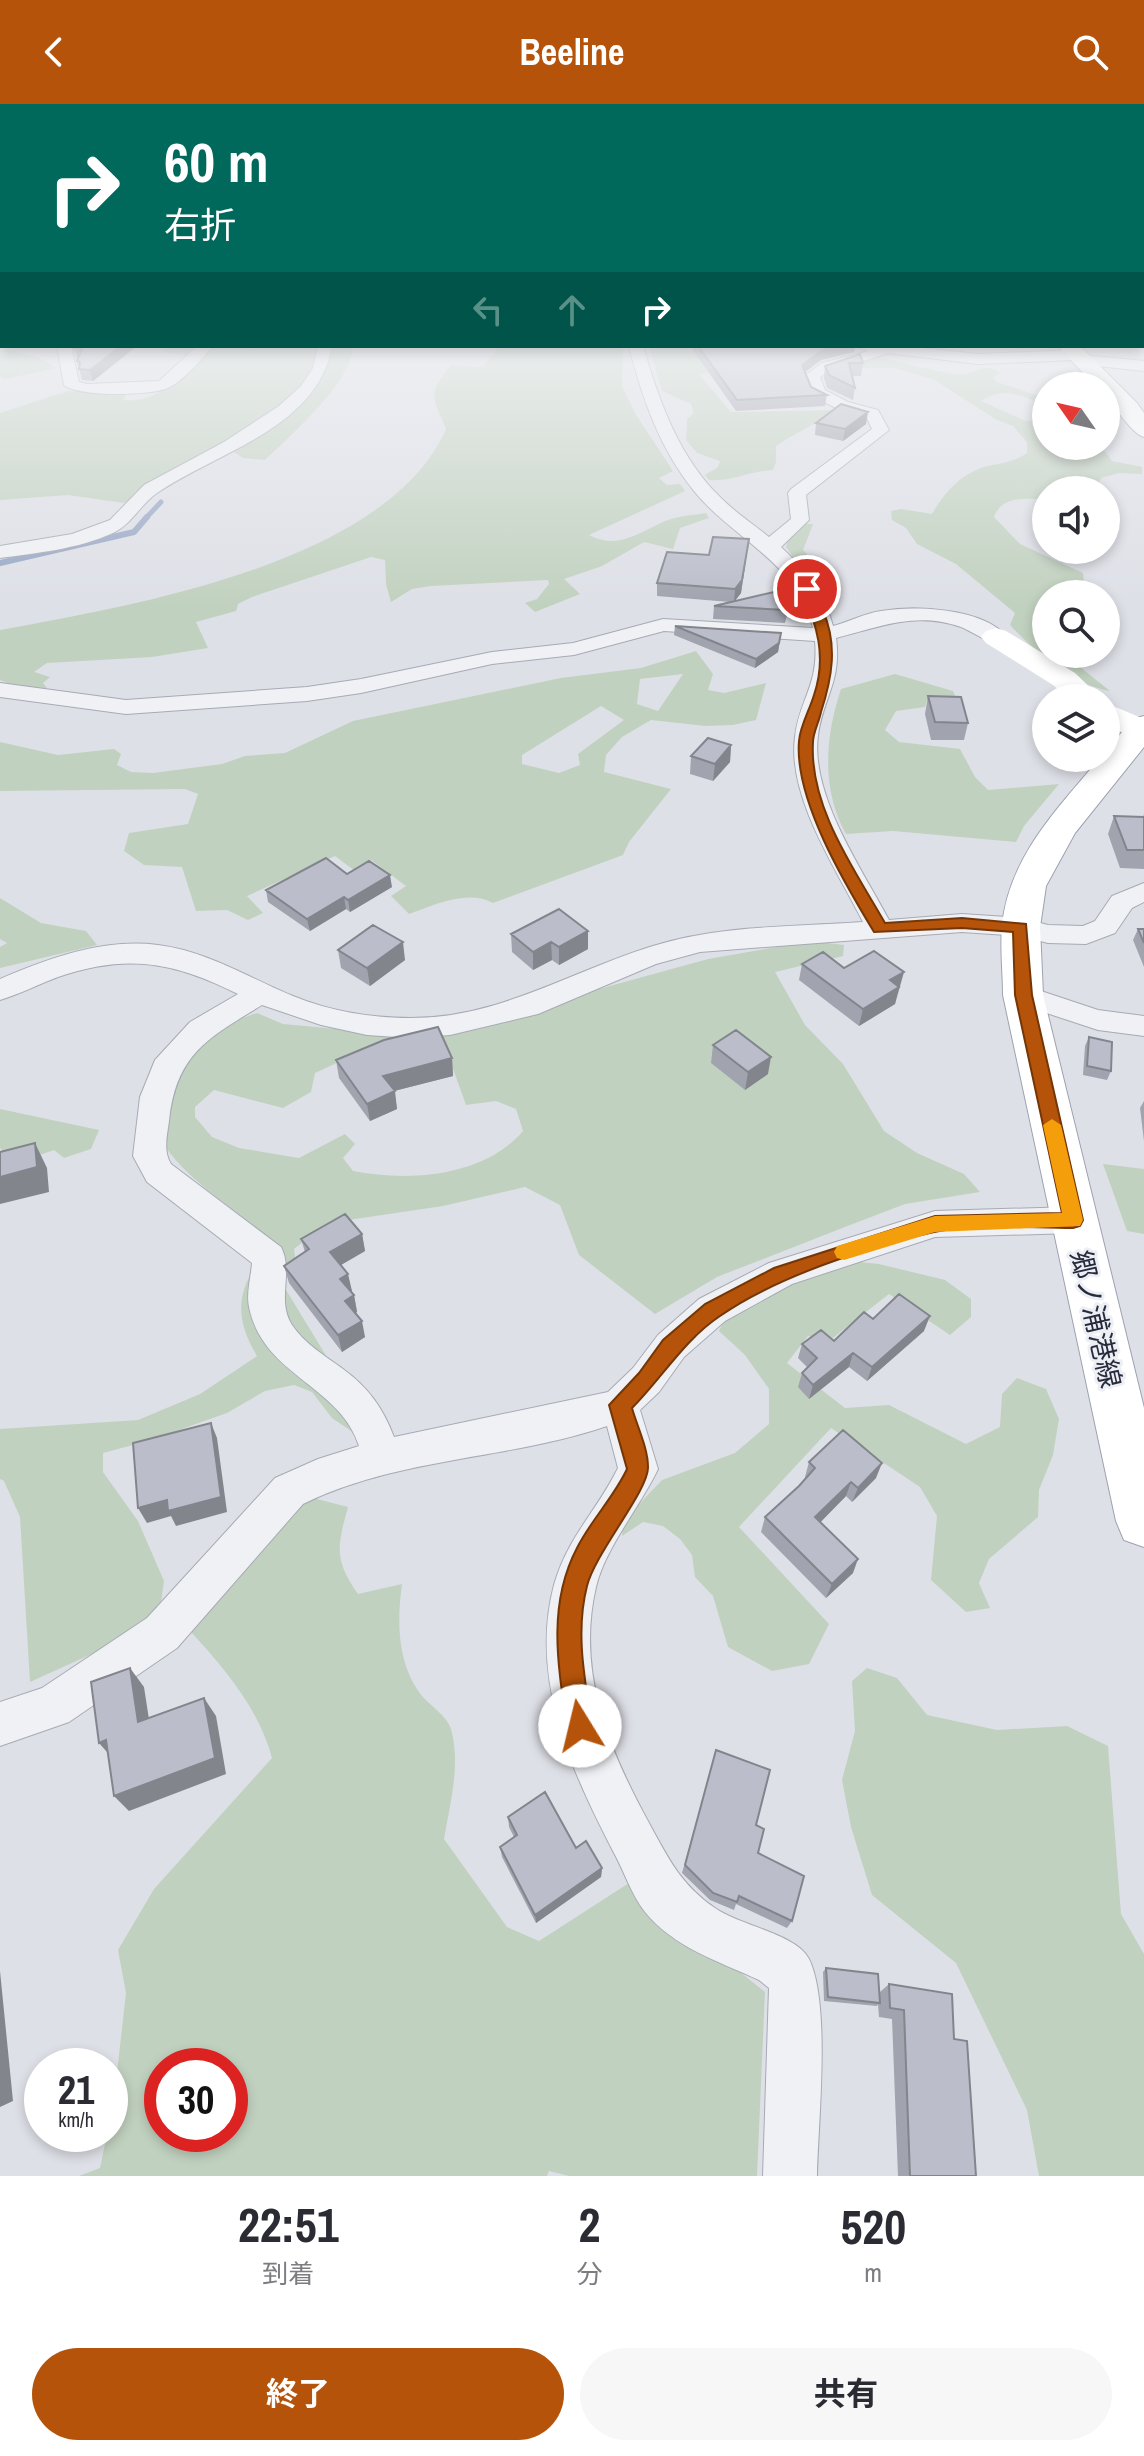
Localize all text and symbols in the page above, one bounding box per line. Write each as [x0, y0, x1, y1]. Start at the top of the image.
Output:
text: Beeline [519, 28, 625, 76]
icon: back [32, 30, 76, 74]
icon: search [1068, 30, 1112, 74]
text: 60 m [164, 124, 269, 199]
icon: right [32, 136, 136, 240]
text: 右折 [164, 201, 236, 249]
icon: left [466, 288, 510, 332]
icon: ahead [550, 288, 594, 332]
icon: right [634, 288, 678, 332]
north arrow [1032, 372, 1120, 460]
map controls [1032, 372, 1120, 772]
button: sound [1032, 476, 1120, 564]
pin [773, 555, 841, 623]
icon: arrive [785, 567, 829, 611]
button: search [1032, 580, 1120, 668]
button: layers [1032, 684, 1120, 772]
street label: 郷ノ浦港線 [1062, 1247, 1130, 1391]
position arrow [538, 1684, 622, 1768]
speed limit sign: 30 [144, 2048, 248, 2152]
text: 21 [58, 2063, 94, 2116]
text: km/h [58, 2106, 94, 2133]
text: 22:51 [238, 2192, 339, 2257]
text: 2 [579, 2192, 600, 2257]
text: 520 [840, 2194, 906, 2259]
text: m [864, 2255, 882, 2290]
text: 到着 [262, 2256, 314, 2291]
text: 分 [576, 2256, 602, 2291]
button: 終了 [32, 2348, 564, 2440]
button: 共有 [580, 2348, 1112, 2440]

